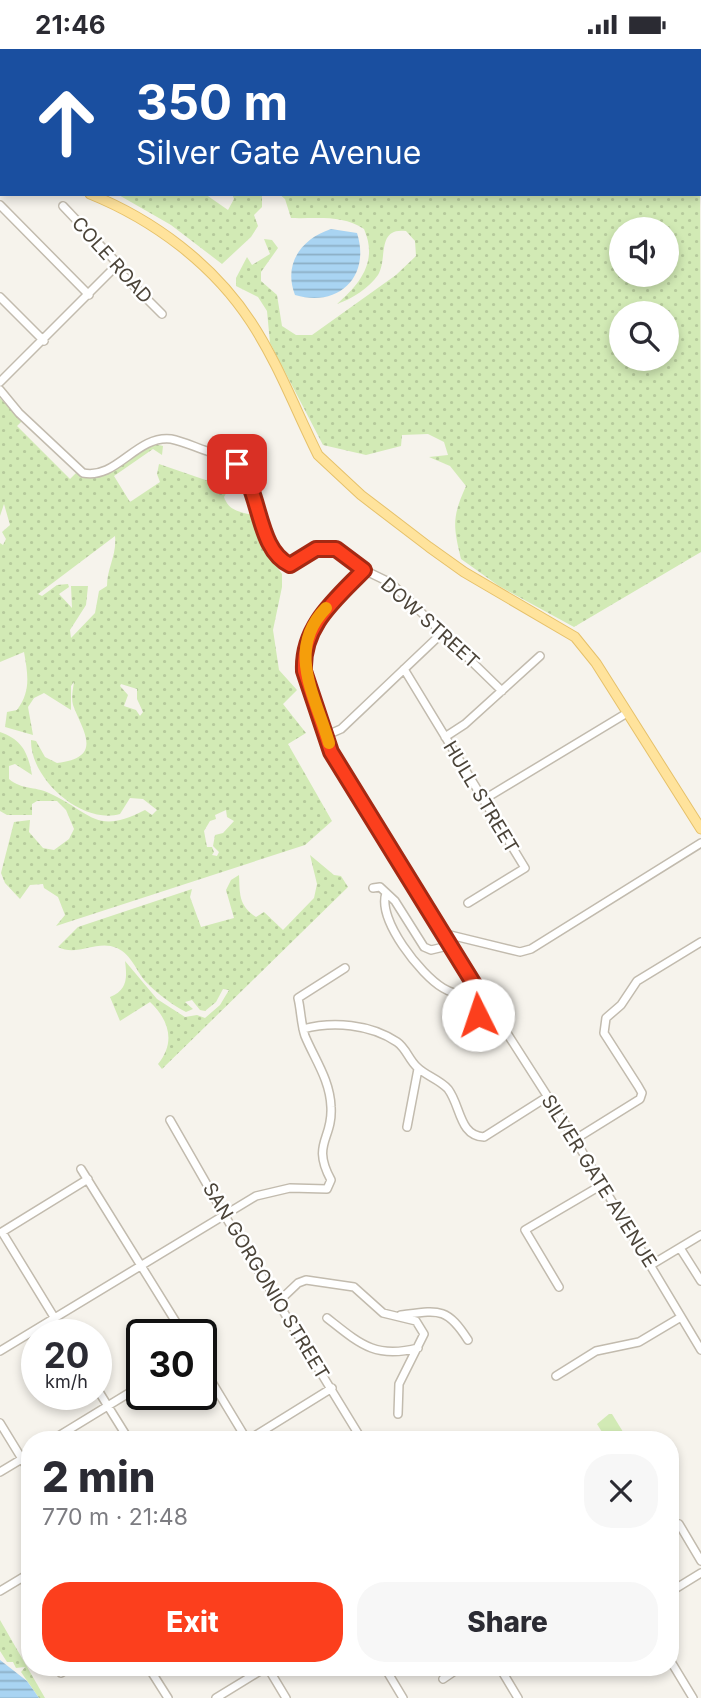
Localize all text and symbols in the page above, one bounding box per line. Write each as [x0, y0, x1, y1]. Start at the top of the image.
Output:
text: 21:46 [35, 9, 106, 40]
text: 350 m [136, 73, 288, 132]
icon: ahead [21, 77, 112, 168]
text: Silver Gate Avenue [136, 133, 421, 172]
street label: COLE ROAD [67, 212, 157, 308]
map controls [609, 217, 679, 371]
button: sound [609, 217, 679, 287]
button: search [609, 301, 679, 371]
pin [207, 434, 267, 494]
icon: arrive [218, 445, 256, 483]
street label: DOW STREET [376, 573, 484, 673]
street label: HULL STREET [438, 737, 524, 857]
position arrow [441, 978, 515, 1052]
street label: SILVER GATE AVENUE [536, 1090, 662, 1272]
street label: SAN GORGONIO STREET [198, 1178, 334, 1384]
speed limit sign: 30 [126, 1319, 217, 1410]
text: 20 [44, 1334, 89, 1376]
text: km/h [45, 1371, 88, 1392]
text: 2 min [42, 1451, 156, 1502]
button: close [584, 1454, 658, 1528]
text: 770 m · 21:48 [42, 1503, 188, 1531]
button: Exit [42, 1582, 343, 1662]
button: Share [357, 1582, 658, 1662]

